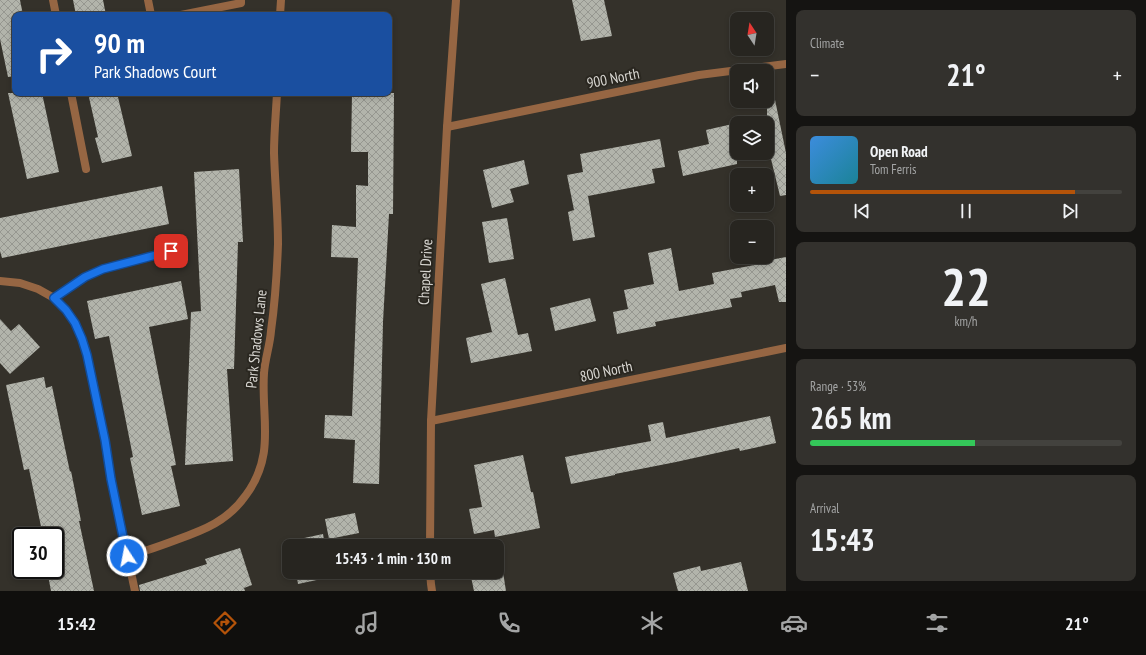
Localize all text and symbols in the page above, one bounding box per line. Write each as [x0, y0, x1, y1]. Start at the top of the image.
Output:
north arrow [730, 12, 774, 56]
map controls [730, 12, 774, 264]
text: 90 m [94, 24, 145, 61]
icon: right [28, 28, 80, 80]
text: Climate [810, 35, 844, 52]
text: 21° [946, 55, 986, 94]
text: Park Shadows Court [94, 60, 217, 83]
text: − [810, 61, 819, 89]
text: + [1113, 61, 1122, 89]
street label: 900 North [585, 64, 641, 92]
button: sound [730, 64, 774, 108]
button: layers [730, 116, 774, 160]
text: Open Road [870, 142, 928, 161]
text: Tom Ferris [870, 161, 916, 178]
button: + [730, 168, 774, 212]
icon: previous [851, 200, 873, 222]
icon: pause [955, 200, 977, 222]
icon: next [1059, 200, 1081, 222]
button: − [730, 220, 774, 264]
pin [154, 234, 188, 268]
street label: Chapel Drive [414, 238, 436, 306]
icon: arrive [160, 240, 182, 262]
text: 22 [941, 253, 991, 320]
street label: Park Shadows Lane [241, 289, 271, 389]
text: km/h [954, 313, 978, 330]
street label: 800 North [578, 356, 634, 386]
text: Range · 53% [810, 378, 866, 395]
text: 265 km [810, 398, 891, 437]
text: Arrival [810, 500, 839, 517]
text: 15:43 [810, 520, 875, 559]
speed limit sign: 30 [12, 527, 64, 579]
position arrow [106, 535, 148, 577]
text: 15:43 · 1 min · 130 m [335, 549, 451, 568]
icon: directions [211, 609, 239, 637]
icon: music [353, 609, 381, 637]
icon: phone [495, 609, 523, 637]
icon: climate [638, 609, 666, 637]
icon: car [780, 609, 808, 637]
icon: filters [923, 609, 951, 637]
text: 15:42 [57, 612, 96, 635]
text: 21° [1065, 612, 1089, 635]

